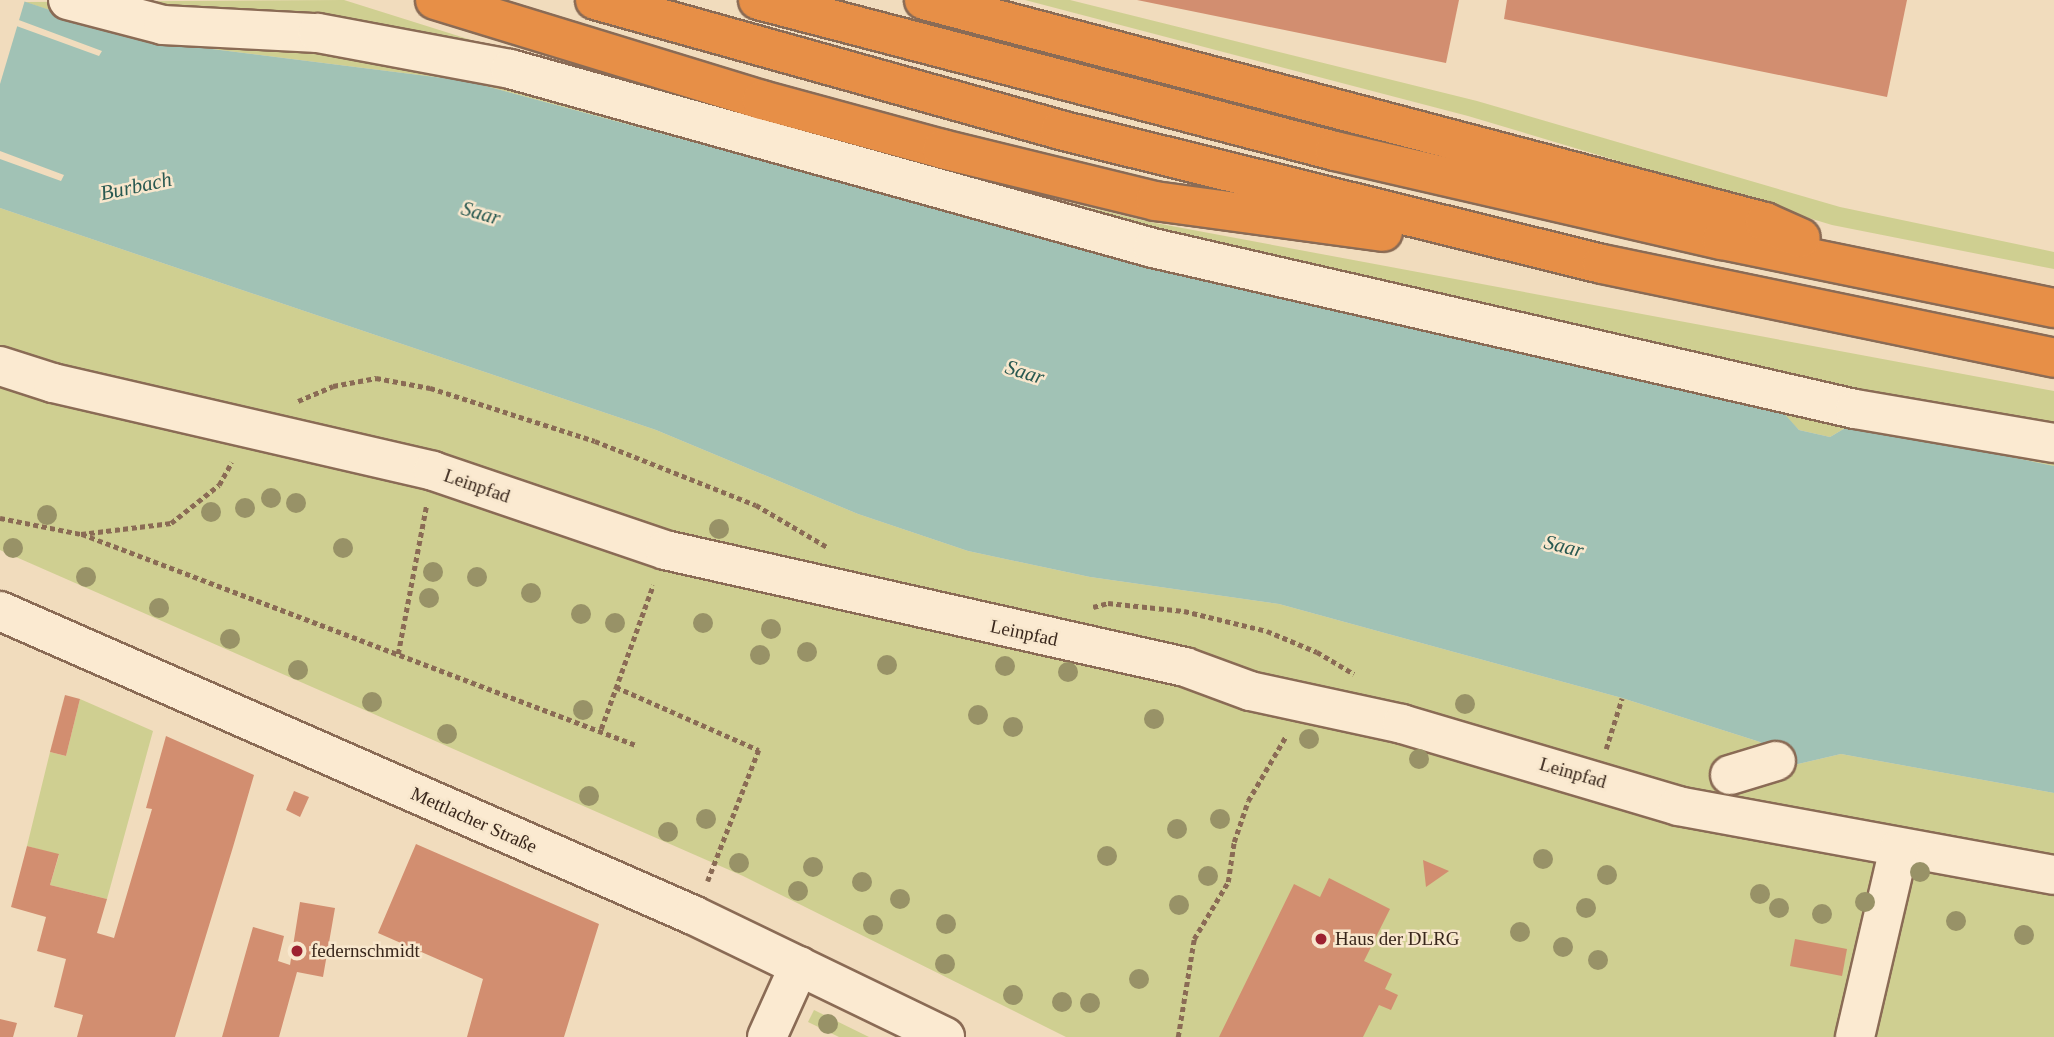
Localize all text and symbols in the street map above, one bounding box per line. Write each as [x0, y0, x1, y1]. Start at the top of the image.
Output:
water label: Burbach [98, 166, 174, 206]
water label: Saar [458, 195, 504, 231]
water label: Saar [1002, 354, 1048, 390]
street label: Leinpfad [441, 464, 513, 508]
water label: Saar [1542, 529, 1586, 563]
street label: Leinpfad [988, 615, 1060, 651]
street label: Leinpfad [1537, 753, 1609, 793]
street label: Mettlacher Straße [407, 782, 541, 858]
place label: Haus der DLRG [1335, 928, 1460, 950]
marker: Haus der DLRG [1313, 931, 1329, 947]
place label: federnschmidt [311, 940, 420, 962]
marker: federnschmidt [289, 943, 305, 959]

